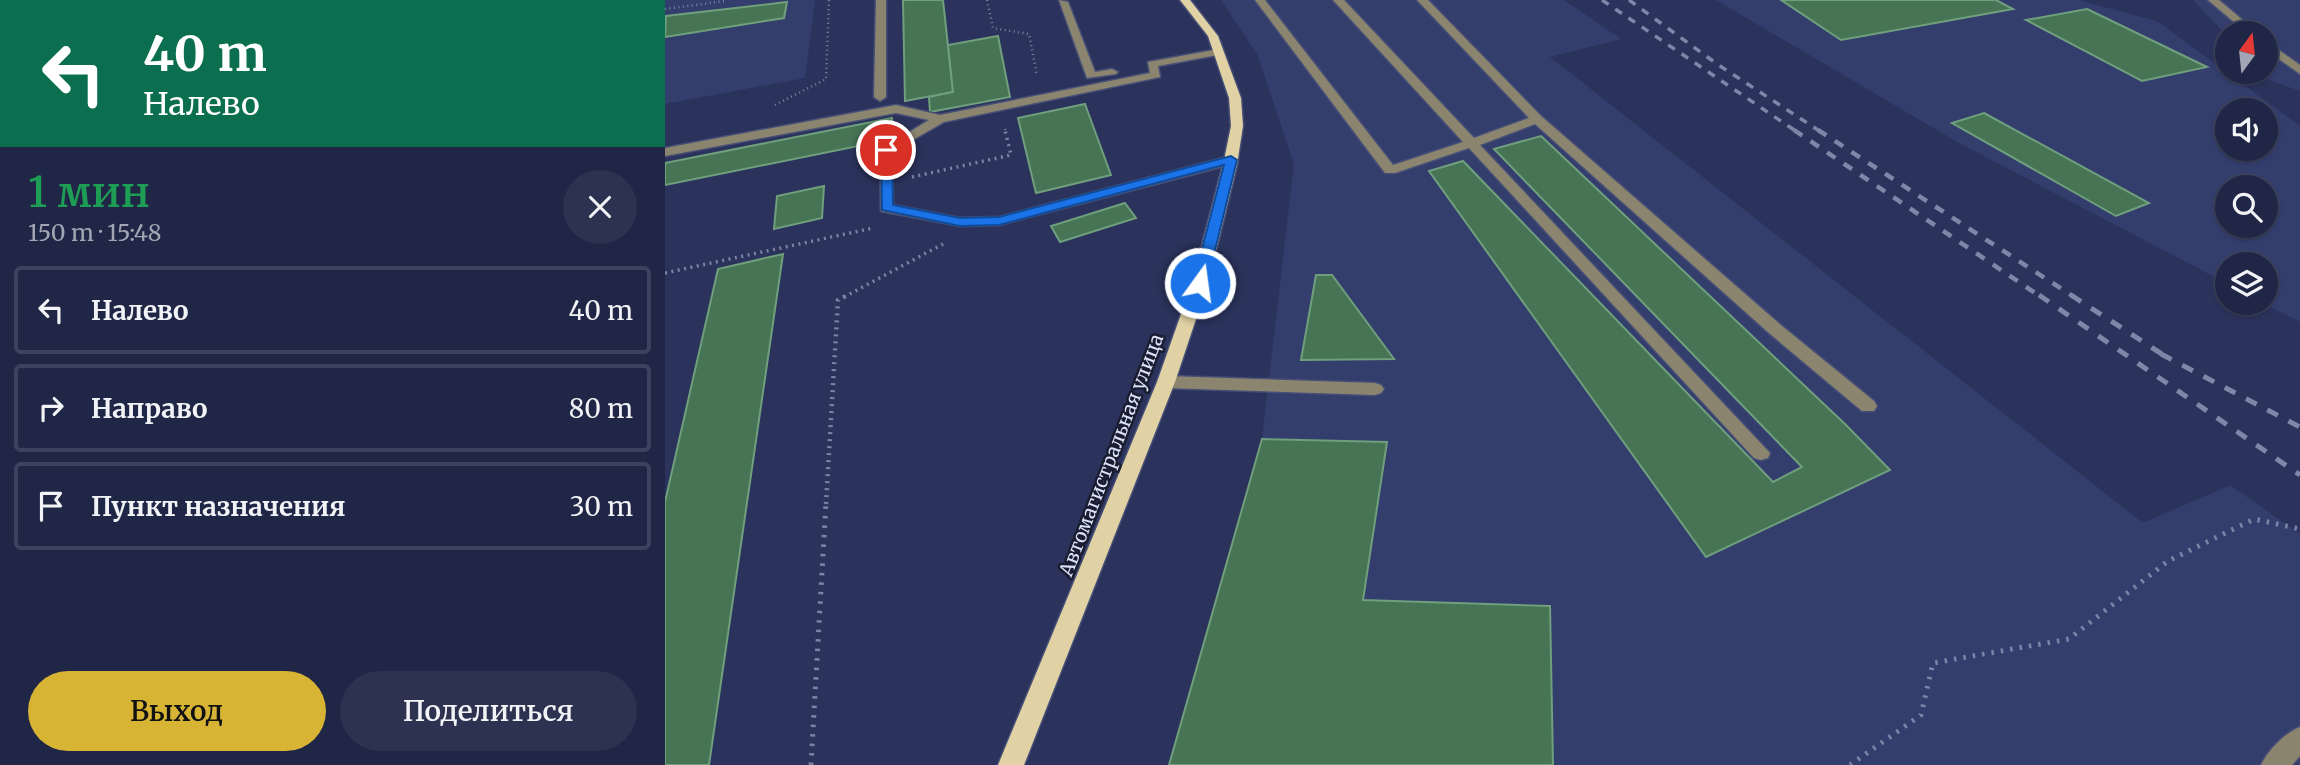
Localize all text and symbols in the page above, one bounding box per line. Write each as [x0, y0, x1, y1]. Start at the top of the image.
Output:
north arrow [2215, 21, 2279, 84]
map controls [2215, 21, 2278, 315]
text: 40 m [143, 23, 267, 84]
icon: left [28, 28, 119, 119]
text: Налево [143, 84, 260, 124]
button: sound [2215, 98, 2278, 161]
pin [856, 120, 916, 180]
icon: arrive [867, 131, 905, 169]
text: 1 мин [28, 166, 150, 218]
button: close [563, 170, 637, 244]
button: search [2215, 175, 2278, 238]
text: 150 m · 15:48 [28, 218, 162, 247]
position arrow [1163, 246, 1237, 320]
button: layers [2215, 252, 2278, 315]
icon: left [32, 291, 70, 329]
text: Налево [91, 294, 189, 327]
text: 40 m [569, 294, 633, 327]
street label: Автомагистральная улица [1053, 330, 1168, 580]
icon: right [32, 389, 70, 427]
text: Направо [91, 392, 208, 425]
text: 80 m [569, 392, 633, 425]
icon: arrive [32, 487, 70, 525]
text: Пункт назначения [91, 490, 345, 523]
text: 30 m [570, 490, 633, 523]
button: Выход [28, 671, 326, 751]
button: Поделиться [340, 671, 637, 751]

